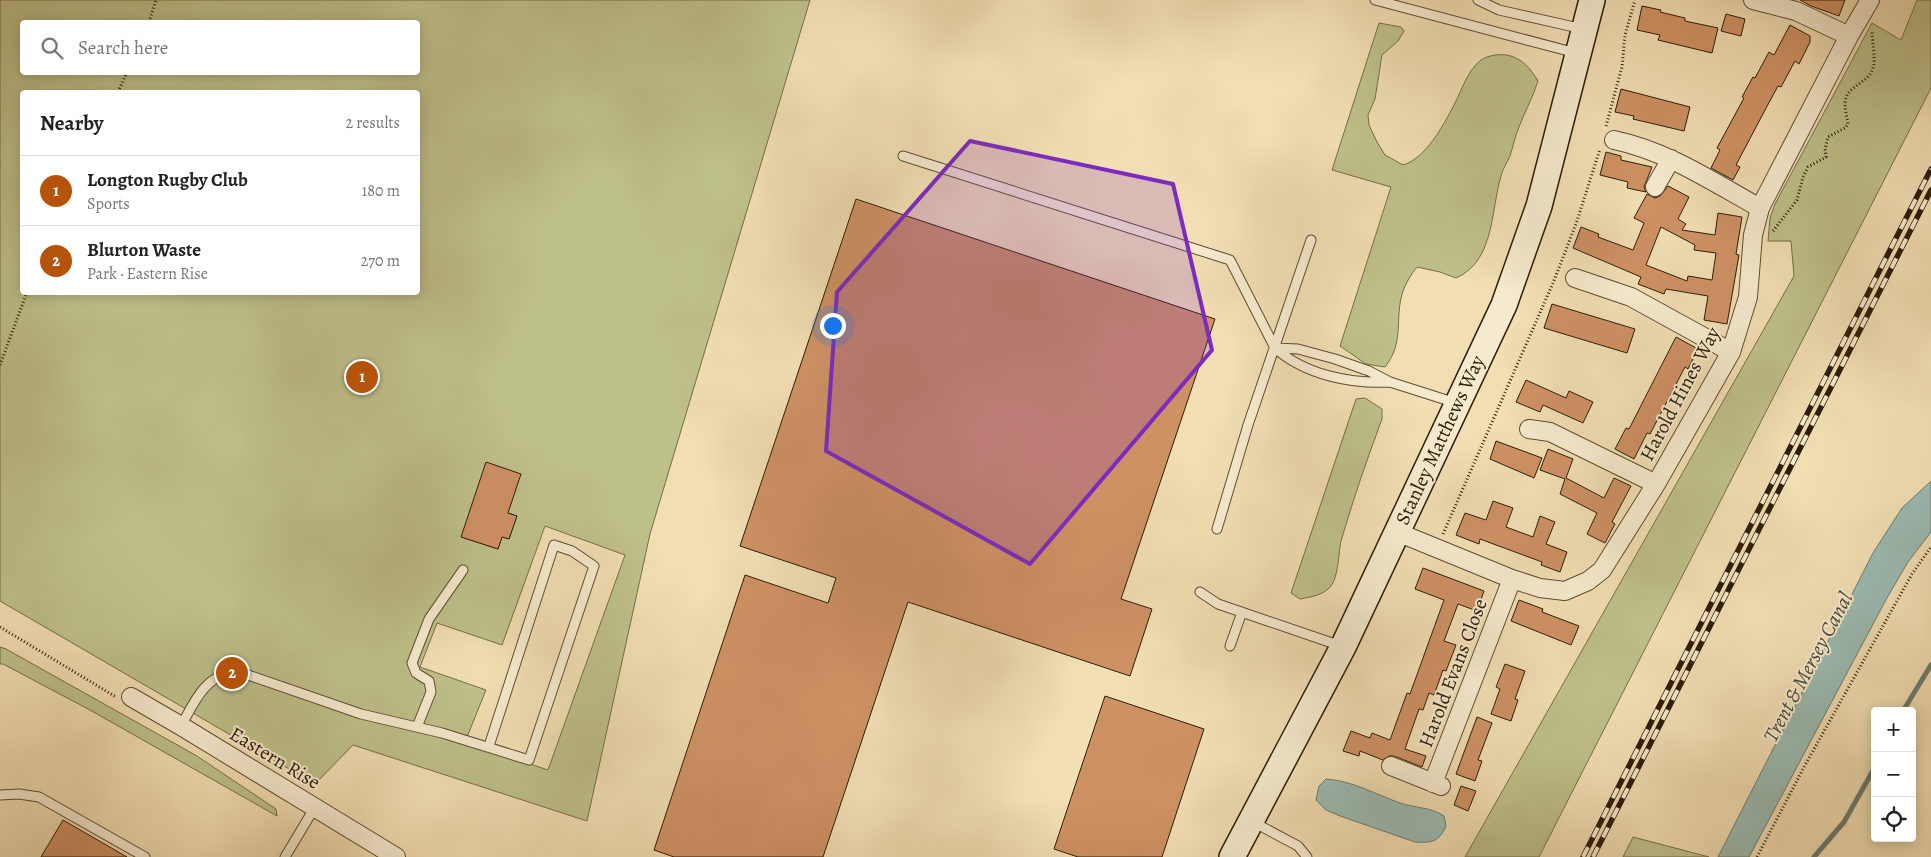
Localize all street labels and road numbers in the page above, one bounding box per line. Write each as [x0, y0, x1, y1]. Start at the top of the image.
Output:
street label: Harold Hines Way [1633, 321, 1727, 466]
street label: Stanley Matthews Way [1389, 350, 1492, 529]
street label: Harold Evans Close [1412, 595, 1494, 751]
street label: Eastern Rise [225, 720, 326, 796]

